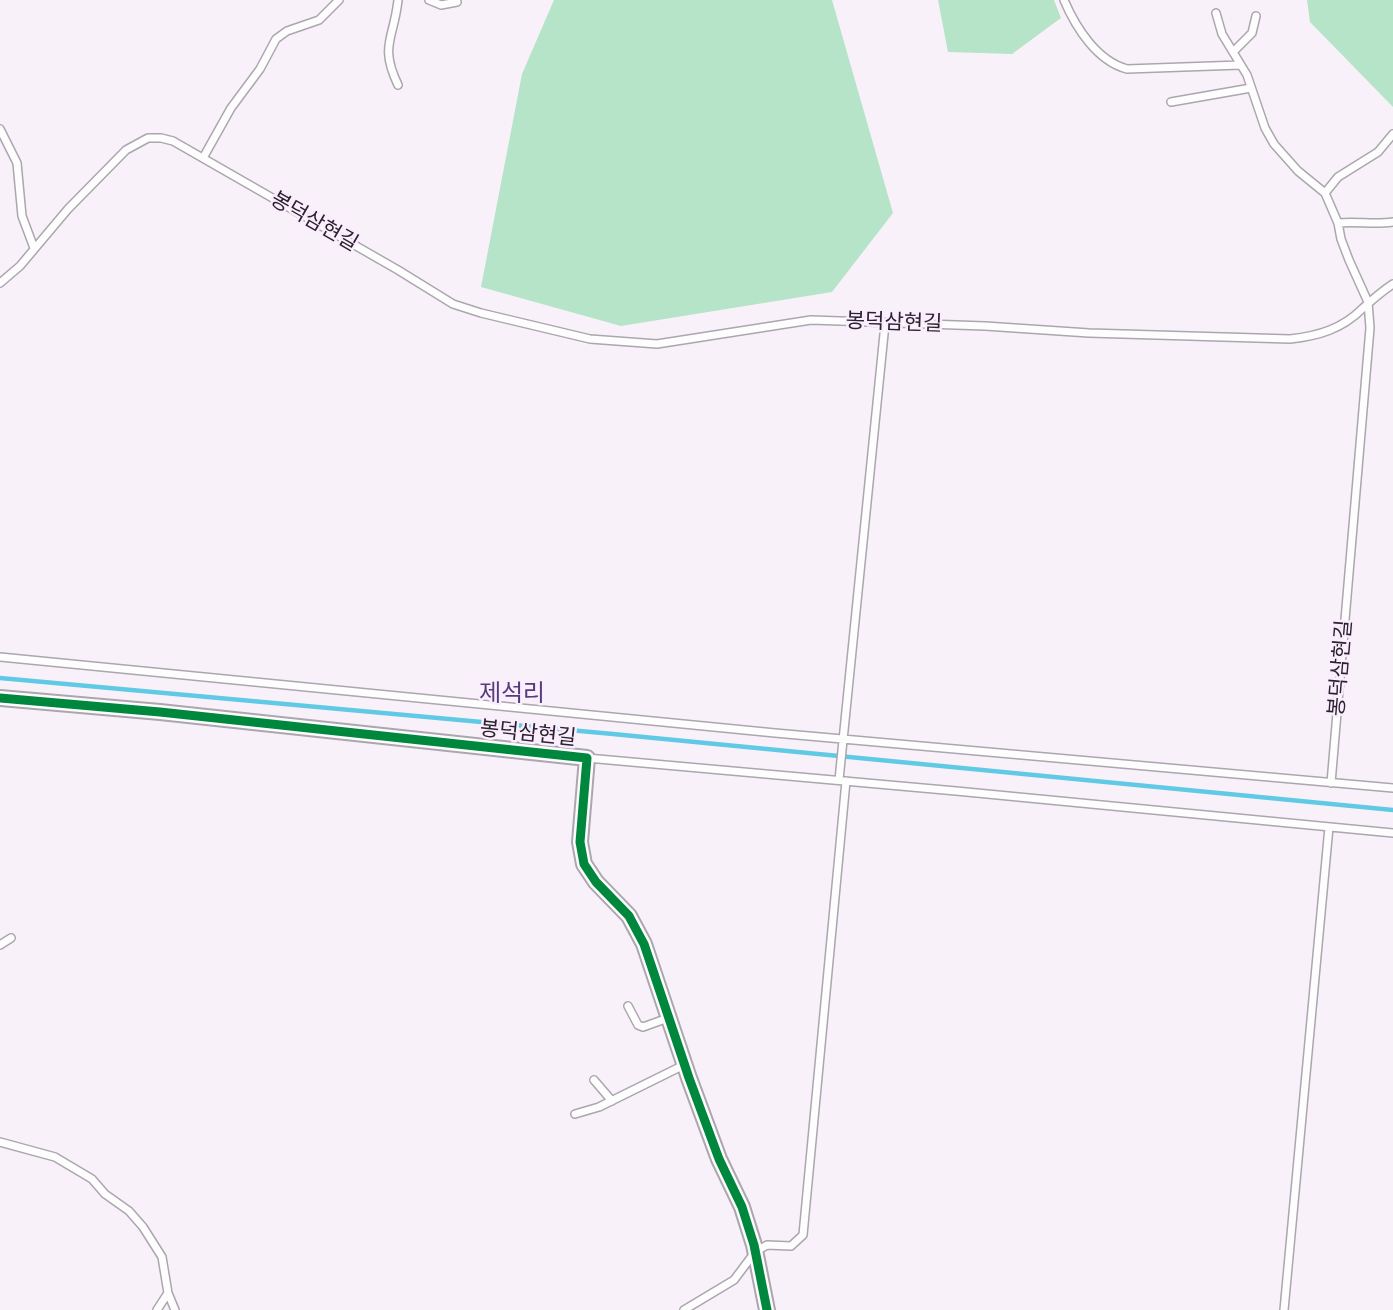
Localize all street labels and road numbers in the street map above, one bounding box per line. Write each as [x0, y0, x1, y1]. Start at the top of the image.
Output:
street label: 봉덕삼현길 [266, 187, 362, 257]
street label: 봉덕삼현길 [845, 309, 943, 337]
street label: 봉덕삼현길 [1324, 619, 1358, 717]
street label: 봉덕삼현길 [479, 716, 577, 752]

